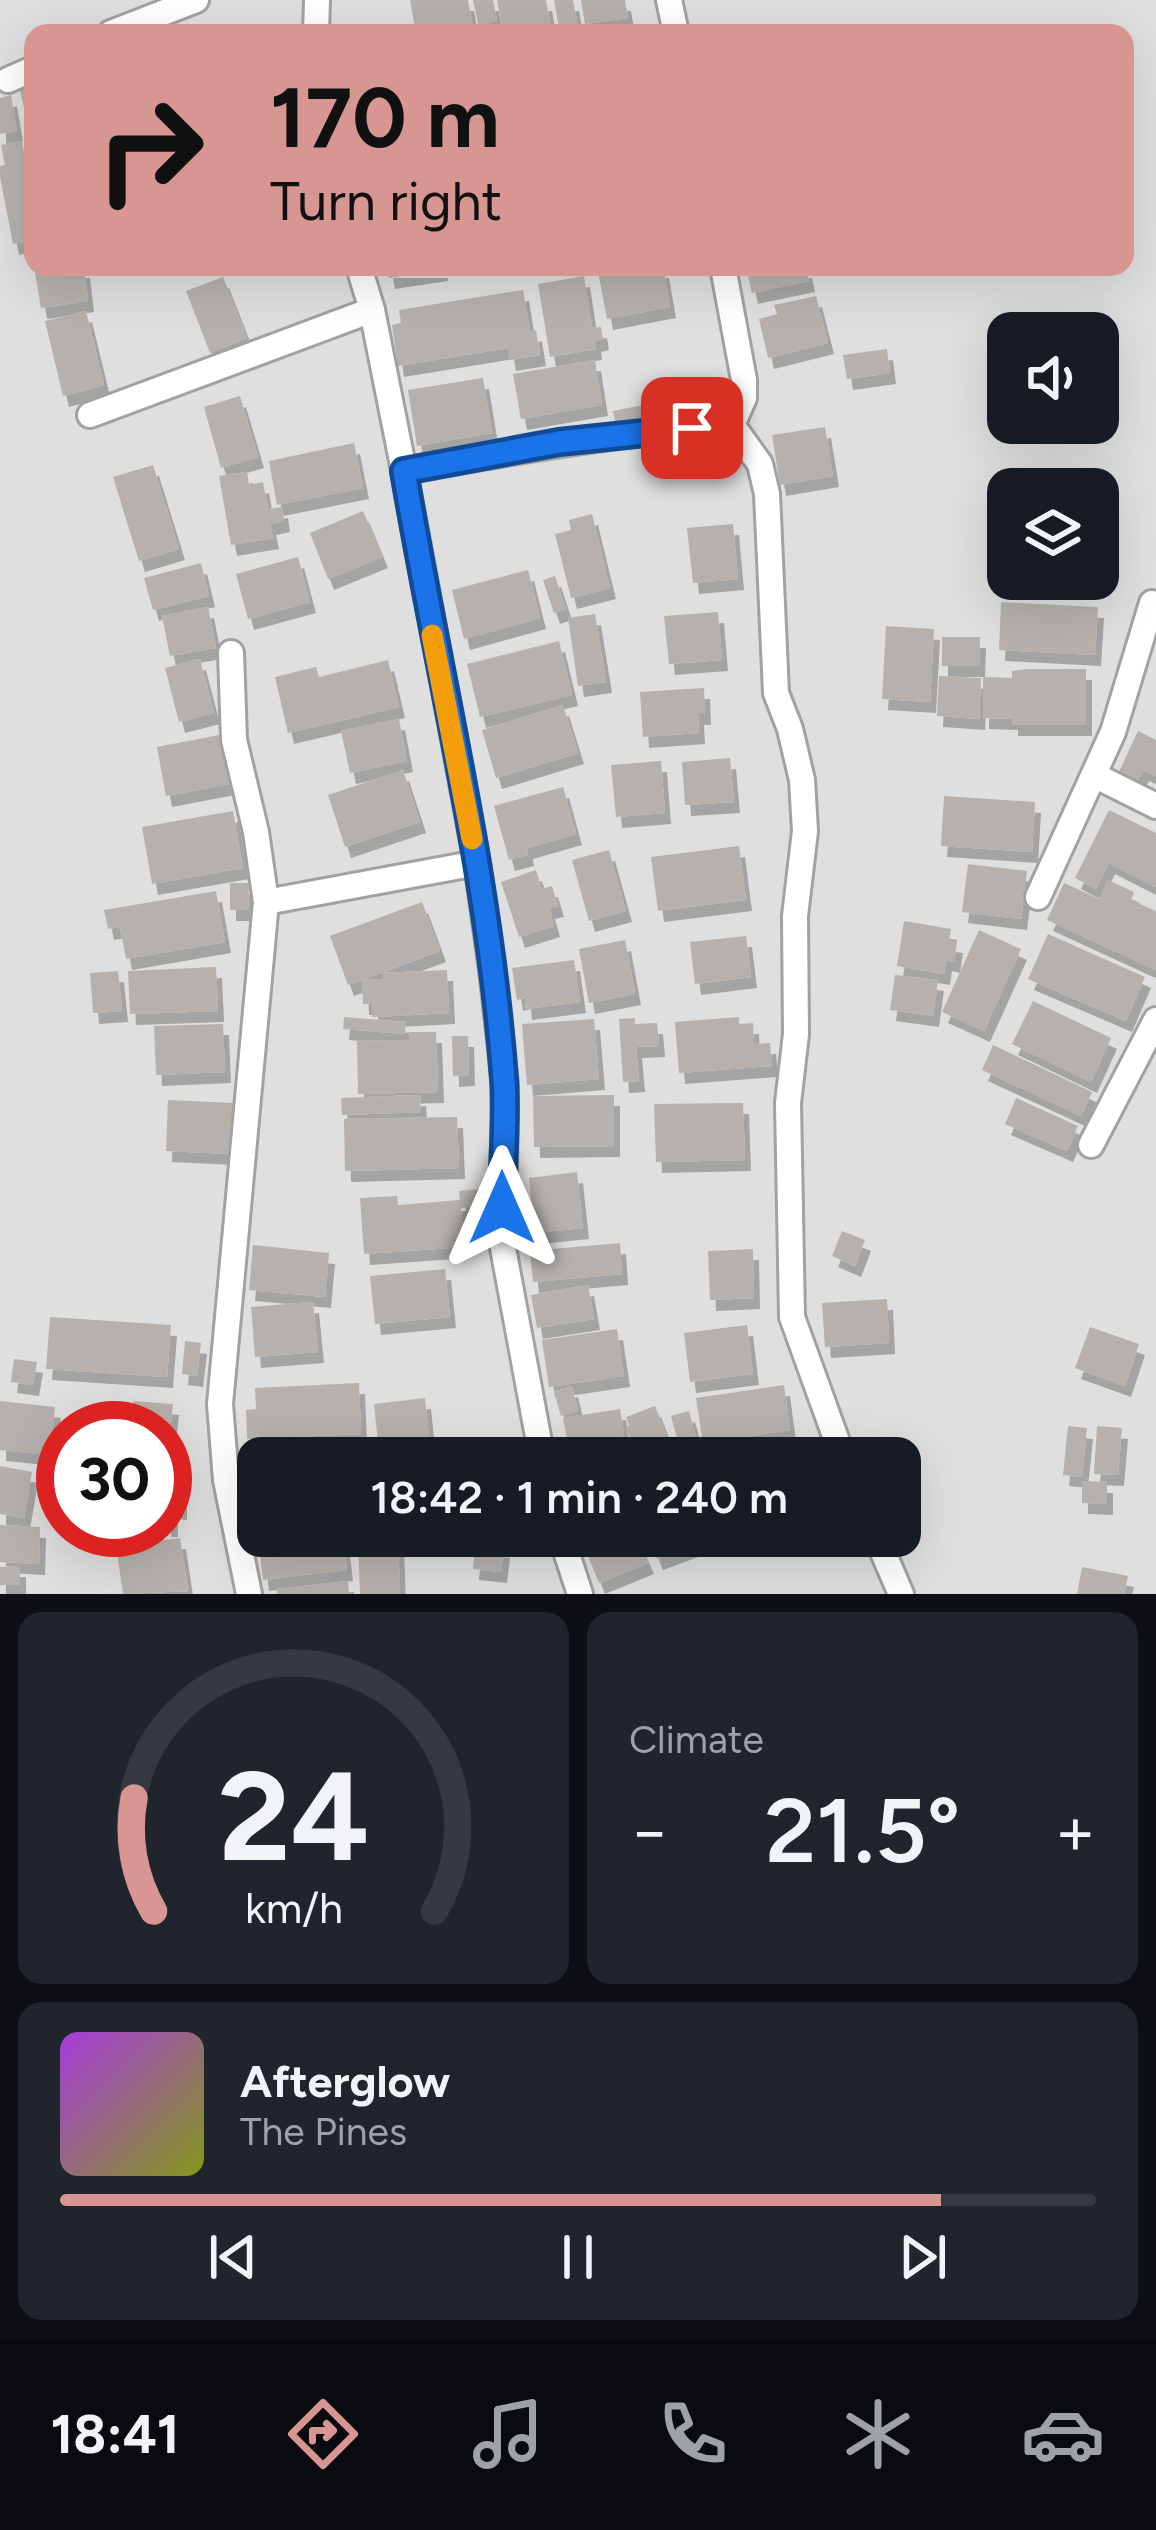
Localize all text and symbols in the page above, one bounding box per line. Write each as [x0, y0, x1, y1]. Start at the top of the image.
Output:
text: 170 m [270, 67, 500, 168]
icon: right [72, 72, 228, 228]
text: Turn right [270, 169, 502, 234]
map controls [987, 312, 1119, 600]
button: sound [987, 312, 1119, 444]
pin [641, 377, 743, 479]
icon: arrive [659, 395, 725, 461]
button: layers [987, 468, 1119, 600]
position arrow [439, 1145, 565, 1271]
speed limit sign: 30 [36, 1401, 192, 1557]
text: 18:42 · 1 min · 240 m [370, 1470, 788, 1524]
text: Climate [629, 1716, 764, 1763]
text: 24 [218, 1741, 369, 1891]
text: 21.5° [765, 1776, 960, 1885]
text: − [629, 1791, 670, 1871]
text: + [1055, 1791, 1096, 1871]
text: km/h [245, 1882, 342, 1934]
text: Afterglow [240, 2054, 450, 2108]
text: The Pines [240, 2108, 407, 2155]
icon: previous [200, 2224, 266, 2290]
icon: pause [545, 2224, 611, 2290]
icon: next [890, 2224, 956, 2290]
icon: directions [281, 2392, 365, 2476]
icon: music [466, 2392, 550, 2476]
icon: phone [651, 2392, 735, 2476]
icon: climate [836, 2392, 920, 2476]
icon: car [1021, 2392, 1105, 2476]
text: 18:41 [51, 2402, 180, 2467]

